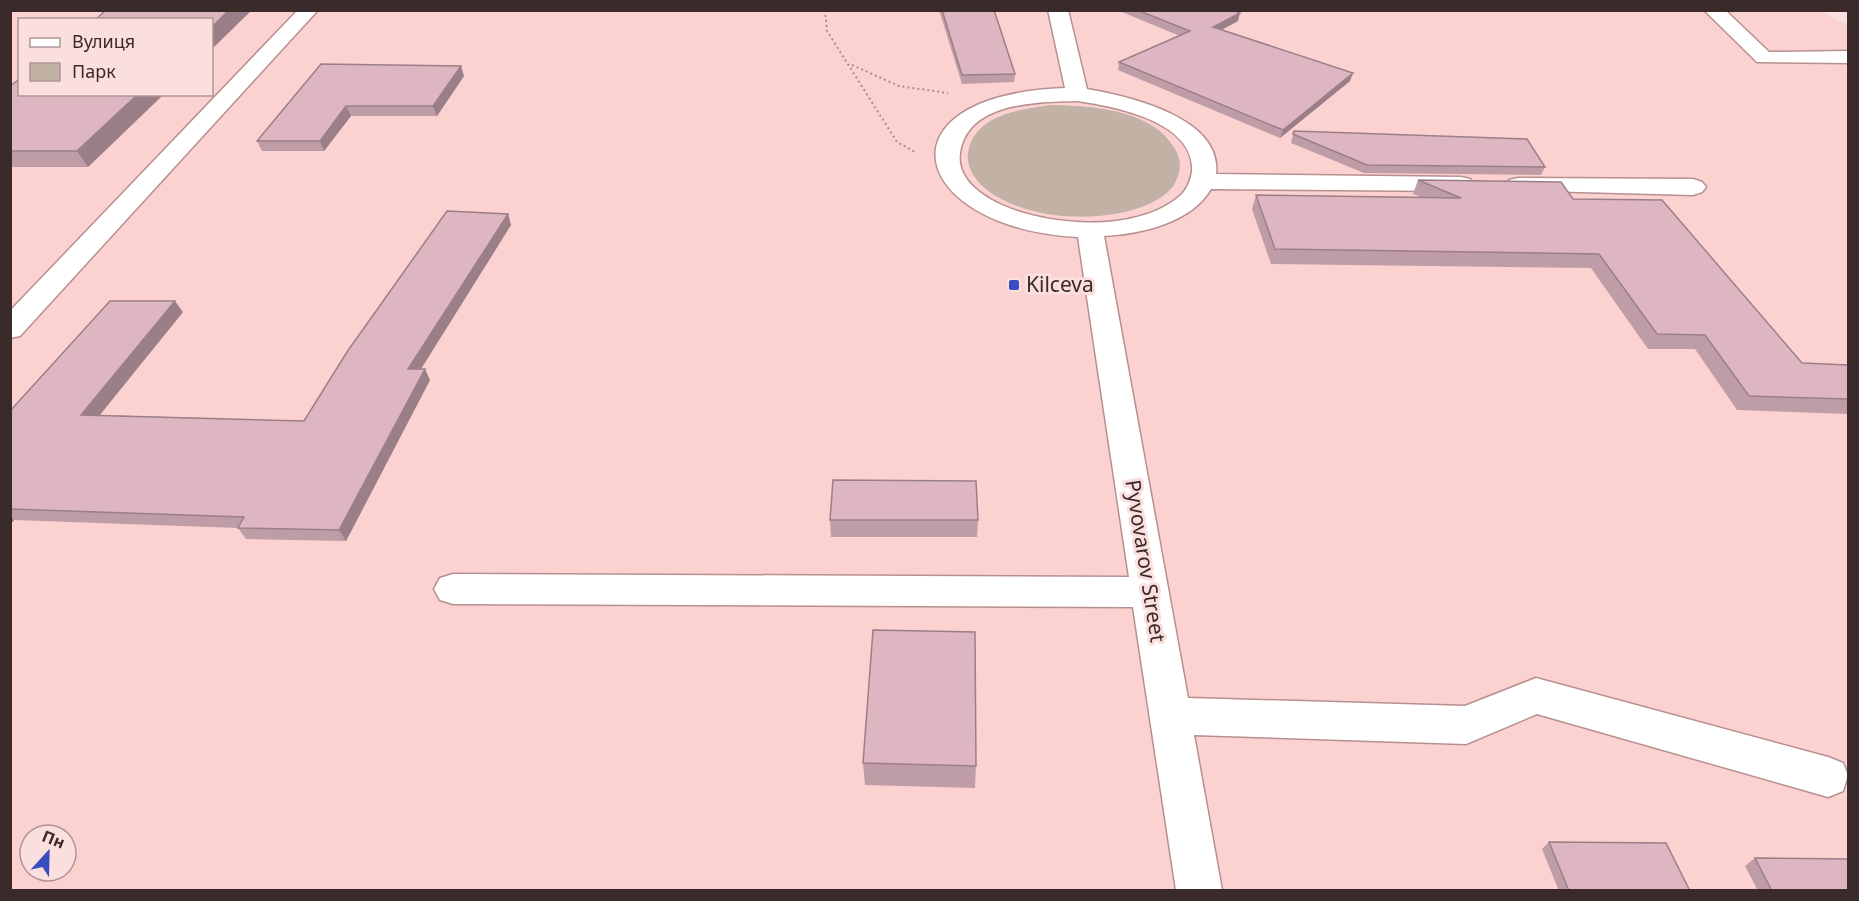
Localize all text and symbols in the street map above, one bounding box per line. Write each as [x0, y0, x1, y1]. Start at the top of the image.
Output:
legend [18, 18, 213, 96]
text: Вулиця [72, 29, 135, 53]
text: Парк [72, 59, 116, 83]
place label: Kilceva [1026, 270, 1094, 298]
marker: Kilceva [1007, 278, 1021, 292]
street label: Pyvovarov Street [1119, 478, 1173, 644]
north arrow [18, 823, 78, 883]
text: Пн [39, 825, 68, 854]

